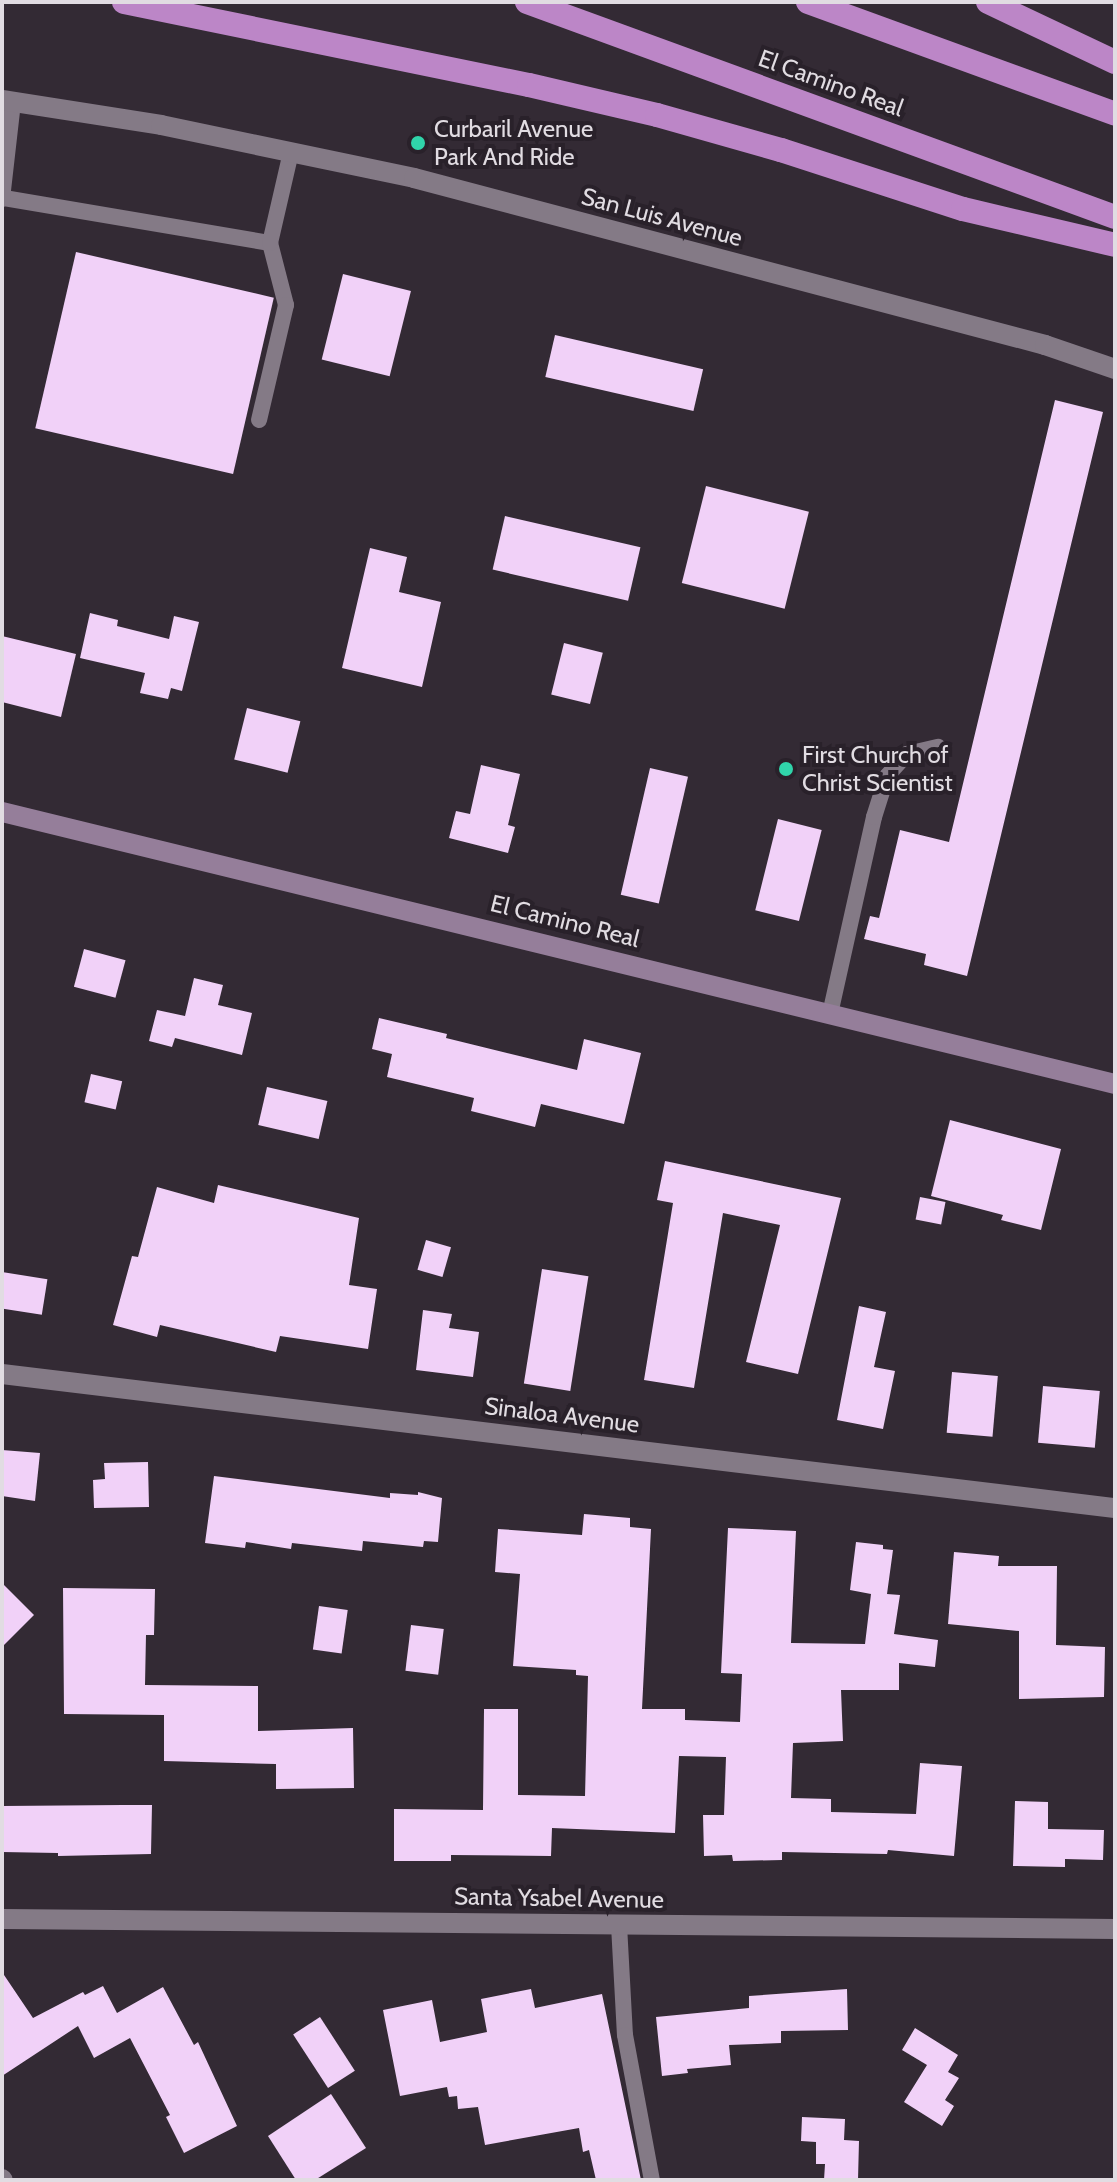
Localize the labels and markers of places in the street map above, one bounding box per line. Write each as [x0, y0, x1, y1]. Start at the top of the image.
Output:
place label: Curbaril Avenue Park And Ride [434, 115, 593, 171]
marker: Curbaril Avenue Park And Ride [409, 134, 427, 152]
place label: First Church of Christ Scientist [802, 741, 953, 797]
marker: First Church of Christ Scientist [777, 760, 795, 778]

